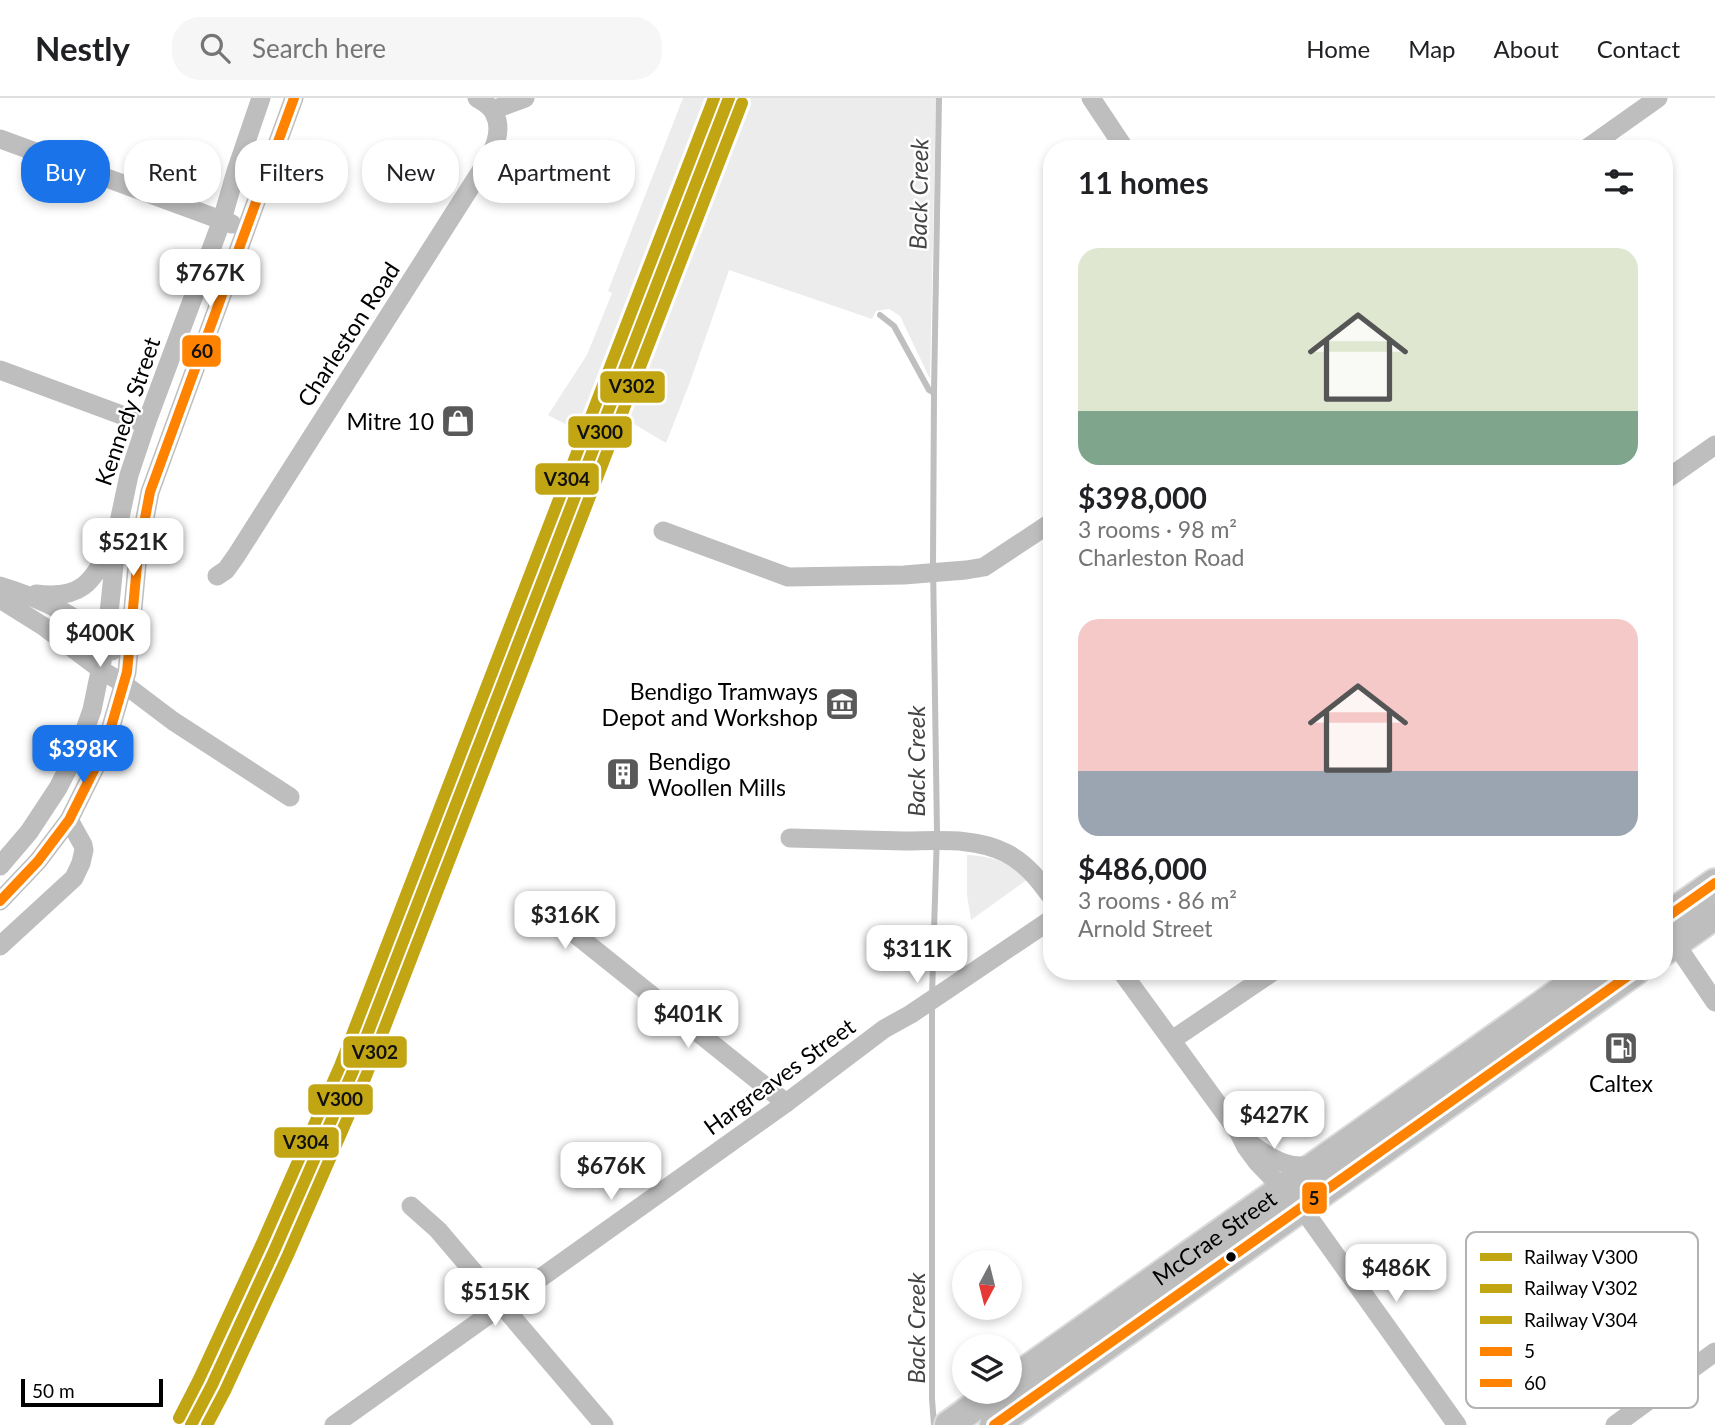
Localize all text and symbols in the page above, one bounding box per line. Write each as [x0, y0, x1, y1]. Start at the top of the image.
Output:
search box [172, 17, 662, 80]
text: Nestly [35, 28, 130, 68]
icon: search [196, 29, 234, 67]
text: Search here [252, 32, 386, 64]
text: Home [1306, 34, 1370, 63]
text: Map [1408, 34, 1456, 63]
text: About [1494, 34, 1559, 63]
text: Contact [1597, 34, 1680, 63]
water label: Back Creek [903, 137, 933, 250]
chip: Buy [21, 140, 110, 203]
chip: Rent [124, 140, 221, 203]
chip: Filters [235, 140, 348, 203]
chip: New [362, 140, 459, 203]
chip: Apartment [473, 140, 635, 203]
icon: filters [1600, 163, 1638, 201]
text: 11 homes [1078, 164, 1209, 200]
pin: $767K [161, 250, 259, 309]
street label: Charleston Road [291, 257, 405, 411]
text: $767K [175, 258, 245, 286]
icon: home [1295, 294, 1421, 420]
street label: Kennedy Street [89, 332, 166, 489]
line badge: 60 [181, 334, 222, 368]
text: 60 [191, 339, 213, 362]
line badge: V302 [599, 370, 666, 404]
text: V302 [608, 374, 655, 397]
shop icon: Mitre 10 [439, 402, 477, 440]
place label: Mitre 10 [346, 407, 434, 435]
line badge: V300 [567, 415, 633, 449]
text: V300 [576, 420, 623, 443]
line badge: V304 [534, 462, 600, 496]
text: V304 [543, 467, 590, 490]
text: $398,000 [1078, 479, 1207, 515]
text: 3 rooms · 98 m² [1078, 515, 1237, 543]
pin: $521K [84, 518, 182, 578]
text: $521K [98, 527, 168, 555]
text: Charleston Road [1078, 543, 1245, 571]
pin: $400K [51, 610, 149, 669]
text: $400K [65, 618, 135, 646]
icon: home [1295, 665, 1421, 791]
place label: Bendigo Tramways Depot and Workshop [602, 677, 818, 731]
museum icon: Bendigo Tramways Depot and Workshop [823, 685, 861, 723]
water label: Back Creek [901, 705, 930, 817]
pin: $398K [34, 726, 132, 785]
text: $398K [48, 734, 118, 762]
place label: Bendigo Woollen Mills [648, 747, 786, 801]
building icon: Bendigo Woollen Mills [604, 755, 642, 793]
text: $486,000 [1078, 850, 1207, 886]
text: 3 rooms · 86 m² [1078, 886, 1237, 914]
pin: $316K [516, 892, 614, 951]
text: $316K [530, 900, 600, 928]
text: Arnold Street [1078, 914, 1213, 942]
pin: $311K [868, 926, 966, 985]
text: $311K [882, 934, 952, 962]
pin: $401K [639, 990, 737, 1050]
text: $401K [653, 999, 723, 1027]
street label: Hargreaves Street [698, 1011, 861, 1140]
fuel station icon: Caltex [1602, 1029, 1640, 1067]
line badge: V302 [342, 1035, 408, 1069]
text: V302 [351, 1040, 398, 1063]
place label: Caltex [1589, 1069, 1653, 1097]
line badge: V300 [307, 1083, 374, 1116]
text: V300 [316, 1087, 363, 1110]
pin: $427K [1225, 1091, 1323, 1151]
text: $427K [1239, 1100, 1309, 1128]
line badge: V304 [273, 1126, 340, 1159]
text: V304 [282, 1130, 329, 1153]
pin: $676K [562, 1142, 660, 1202]
text: $676K [576, 1151, 646, 1179]
line badge: 5 [1301, 1181, 1328, 1215]
street label: McCrae Street [1147, 1184, 1282, 1291]
text: 5 [1308, 1186, 1320, 1209]
legend [1466, 1232, 1698, 1408]
pin: $486K [1347, 1244, 1445, 1304]
text: Railway V300 [1524, 1245, 1638, 1268]
north arrow [952, 1250, 1022, 1320]
map controls [952, 1250, 1022, 1404]
unlabelled marker [1224, 1250, 1238, 1264]
text: $486K [1361, 1253, 1431, 1281]
pin: $515K [446, 1268, 544, 1328]
water label: Back Creek [901, 1272, 930, 1384]
text: Railway V302 [1524, 1276, 1638, 1299]
text: $515K [460, 1277, 530, 1305]
text: Railway V304 [1524, 1308, 1638, 1331]
button: layers [952, 1334, 1022, 1404]
text: 5 [1524, 1339, 1535, 1362]
text: 60 [1524, 1371, 1546, 1394]
scale bar [21, 1376, 163, 1408]
text: 50 m [32, 1379, 75, 1402]

